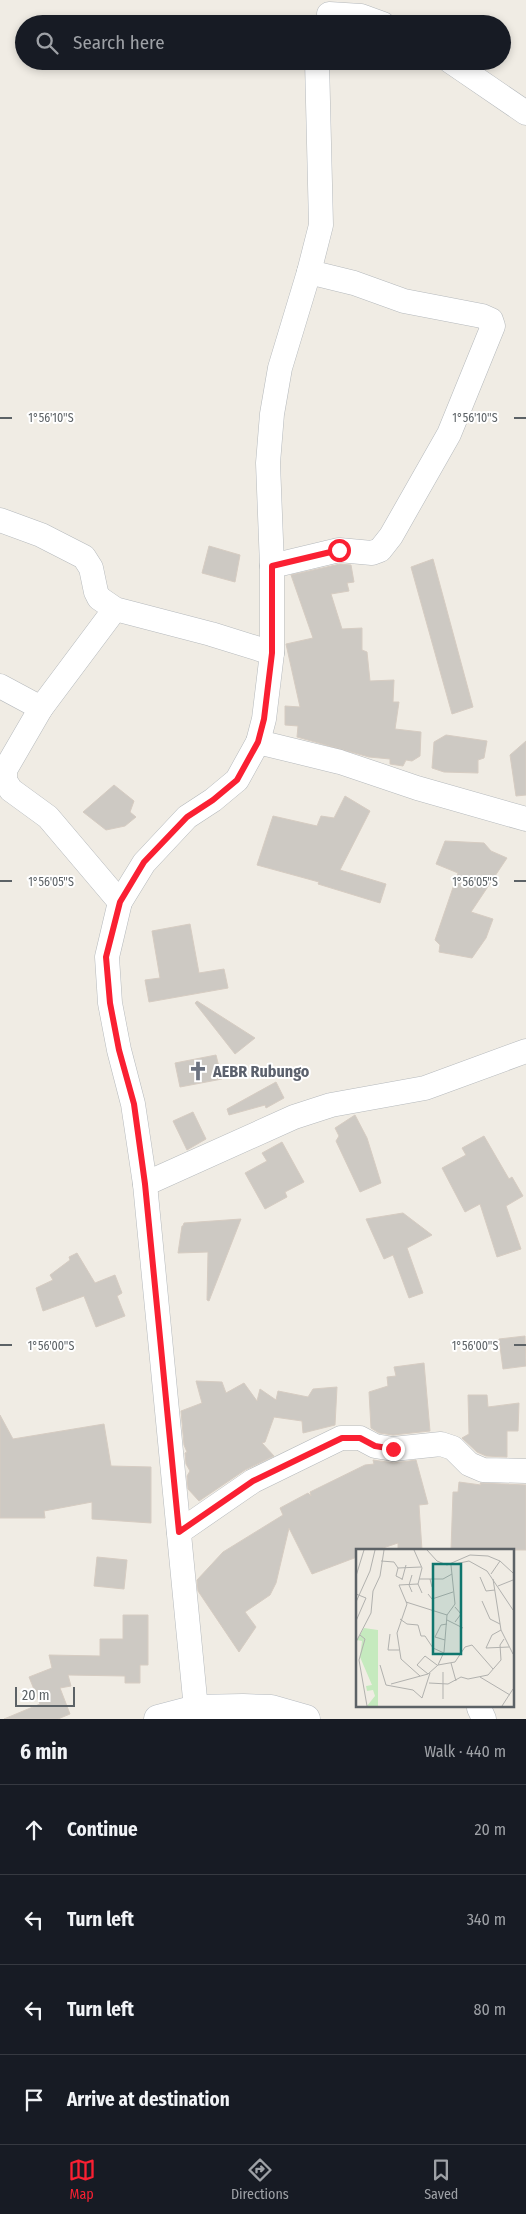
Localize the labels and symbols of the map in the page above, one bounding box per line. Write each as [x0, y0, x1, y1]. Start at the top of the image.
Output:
text: 1°56'10"S [28, 411, 74, 425]
text: 1°56'10"S [452, 411, 498, 425]
route start [328, 539, 351, 562]
text: 1°56'05"S [28, 875, 74, 889]
text: 1°56'05"S [452, 875, 498, 889]
church icon: AEBR Rubungo [187, 1060, 209, 1082]
place label: AEBR Rubungo [212, 1062, 310, 1081]
text: 1°56'00"S [28, 1339, 74, 1353]
text: 1°56'00"S [452, 1339, 498, 1353]
route end [382, 1438, 405, 1461]
inset map [356, 1549, 514, 1706]
scale bar [15, 1684, 75, 1707]

